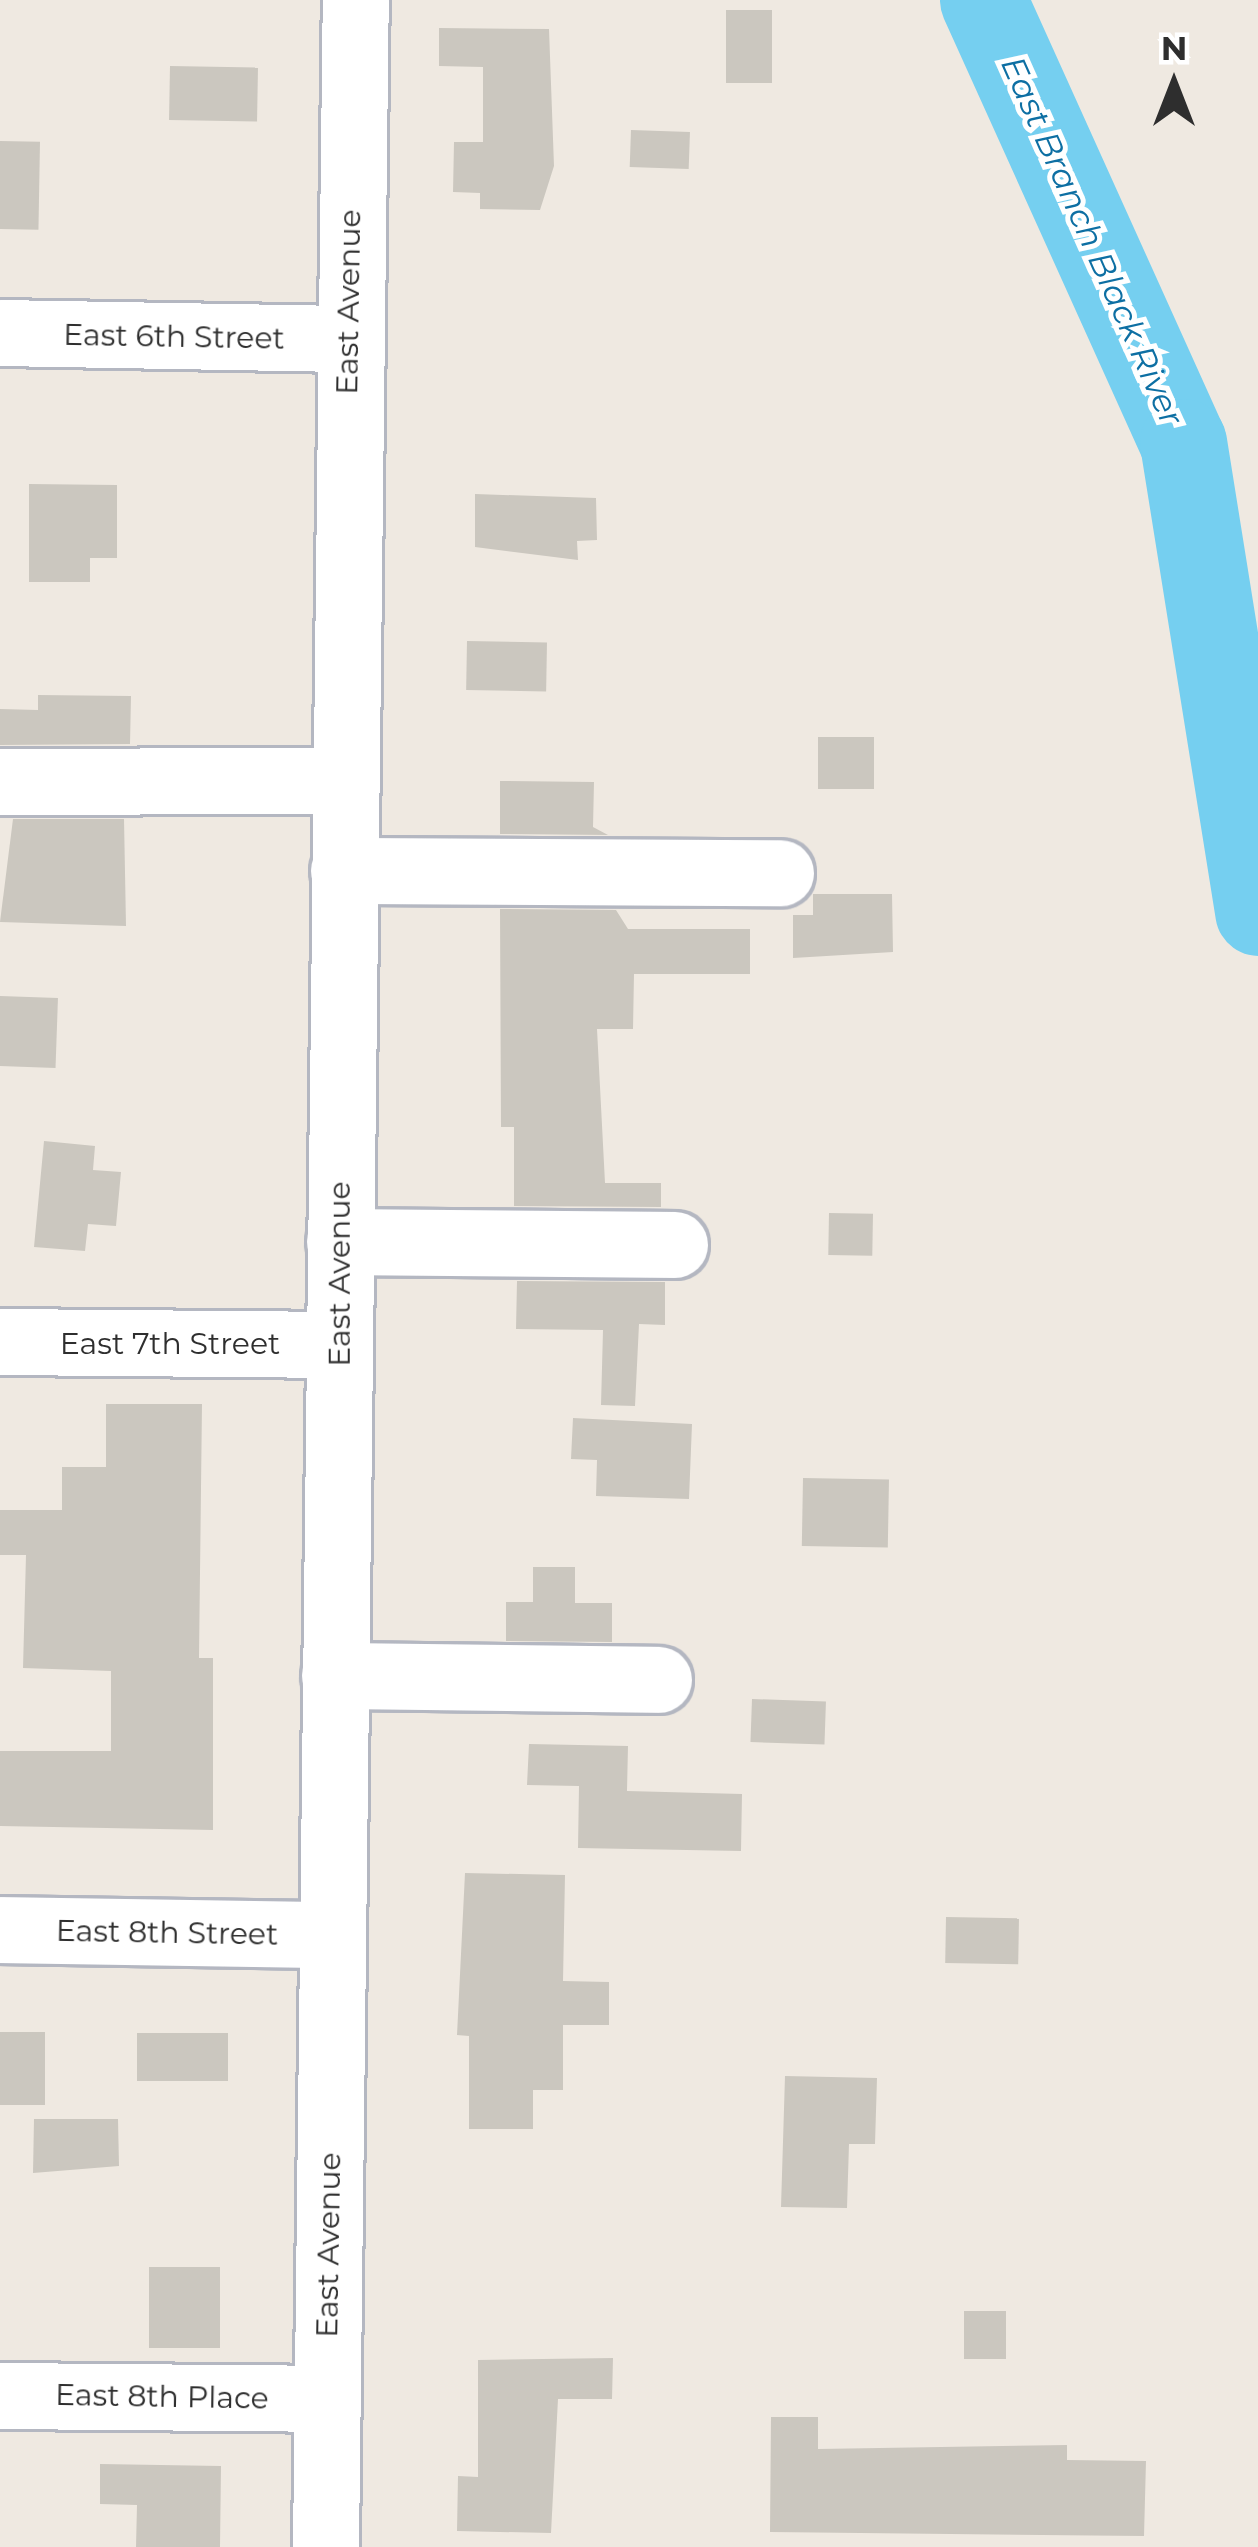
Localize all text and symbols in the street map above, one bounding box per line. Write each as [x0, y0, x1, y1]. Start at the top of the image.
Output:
north arrow [1114, 24, 1234, 144]
text: N [1161, 28, 1187, 68]
water label: East Branch Black River [993, 50, 1191, 432]
street label: East Avenue [329, 209, 369, 395]
street label: East 6th Street [63, 317, 285, 357]
street label: East Avenue [322, 1181, 358, 1367]
street label: East 7th Street [60, 1326, 280, 1362]
street label: East 8th Street [56, 1913, 278, 1953]
street label: East Avenue [309, 2152, 349, 2338]
street label: East 8th Place [55, 2377, 269, 2417]

